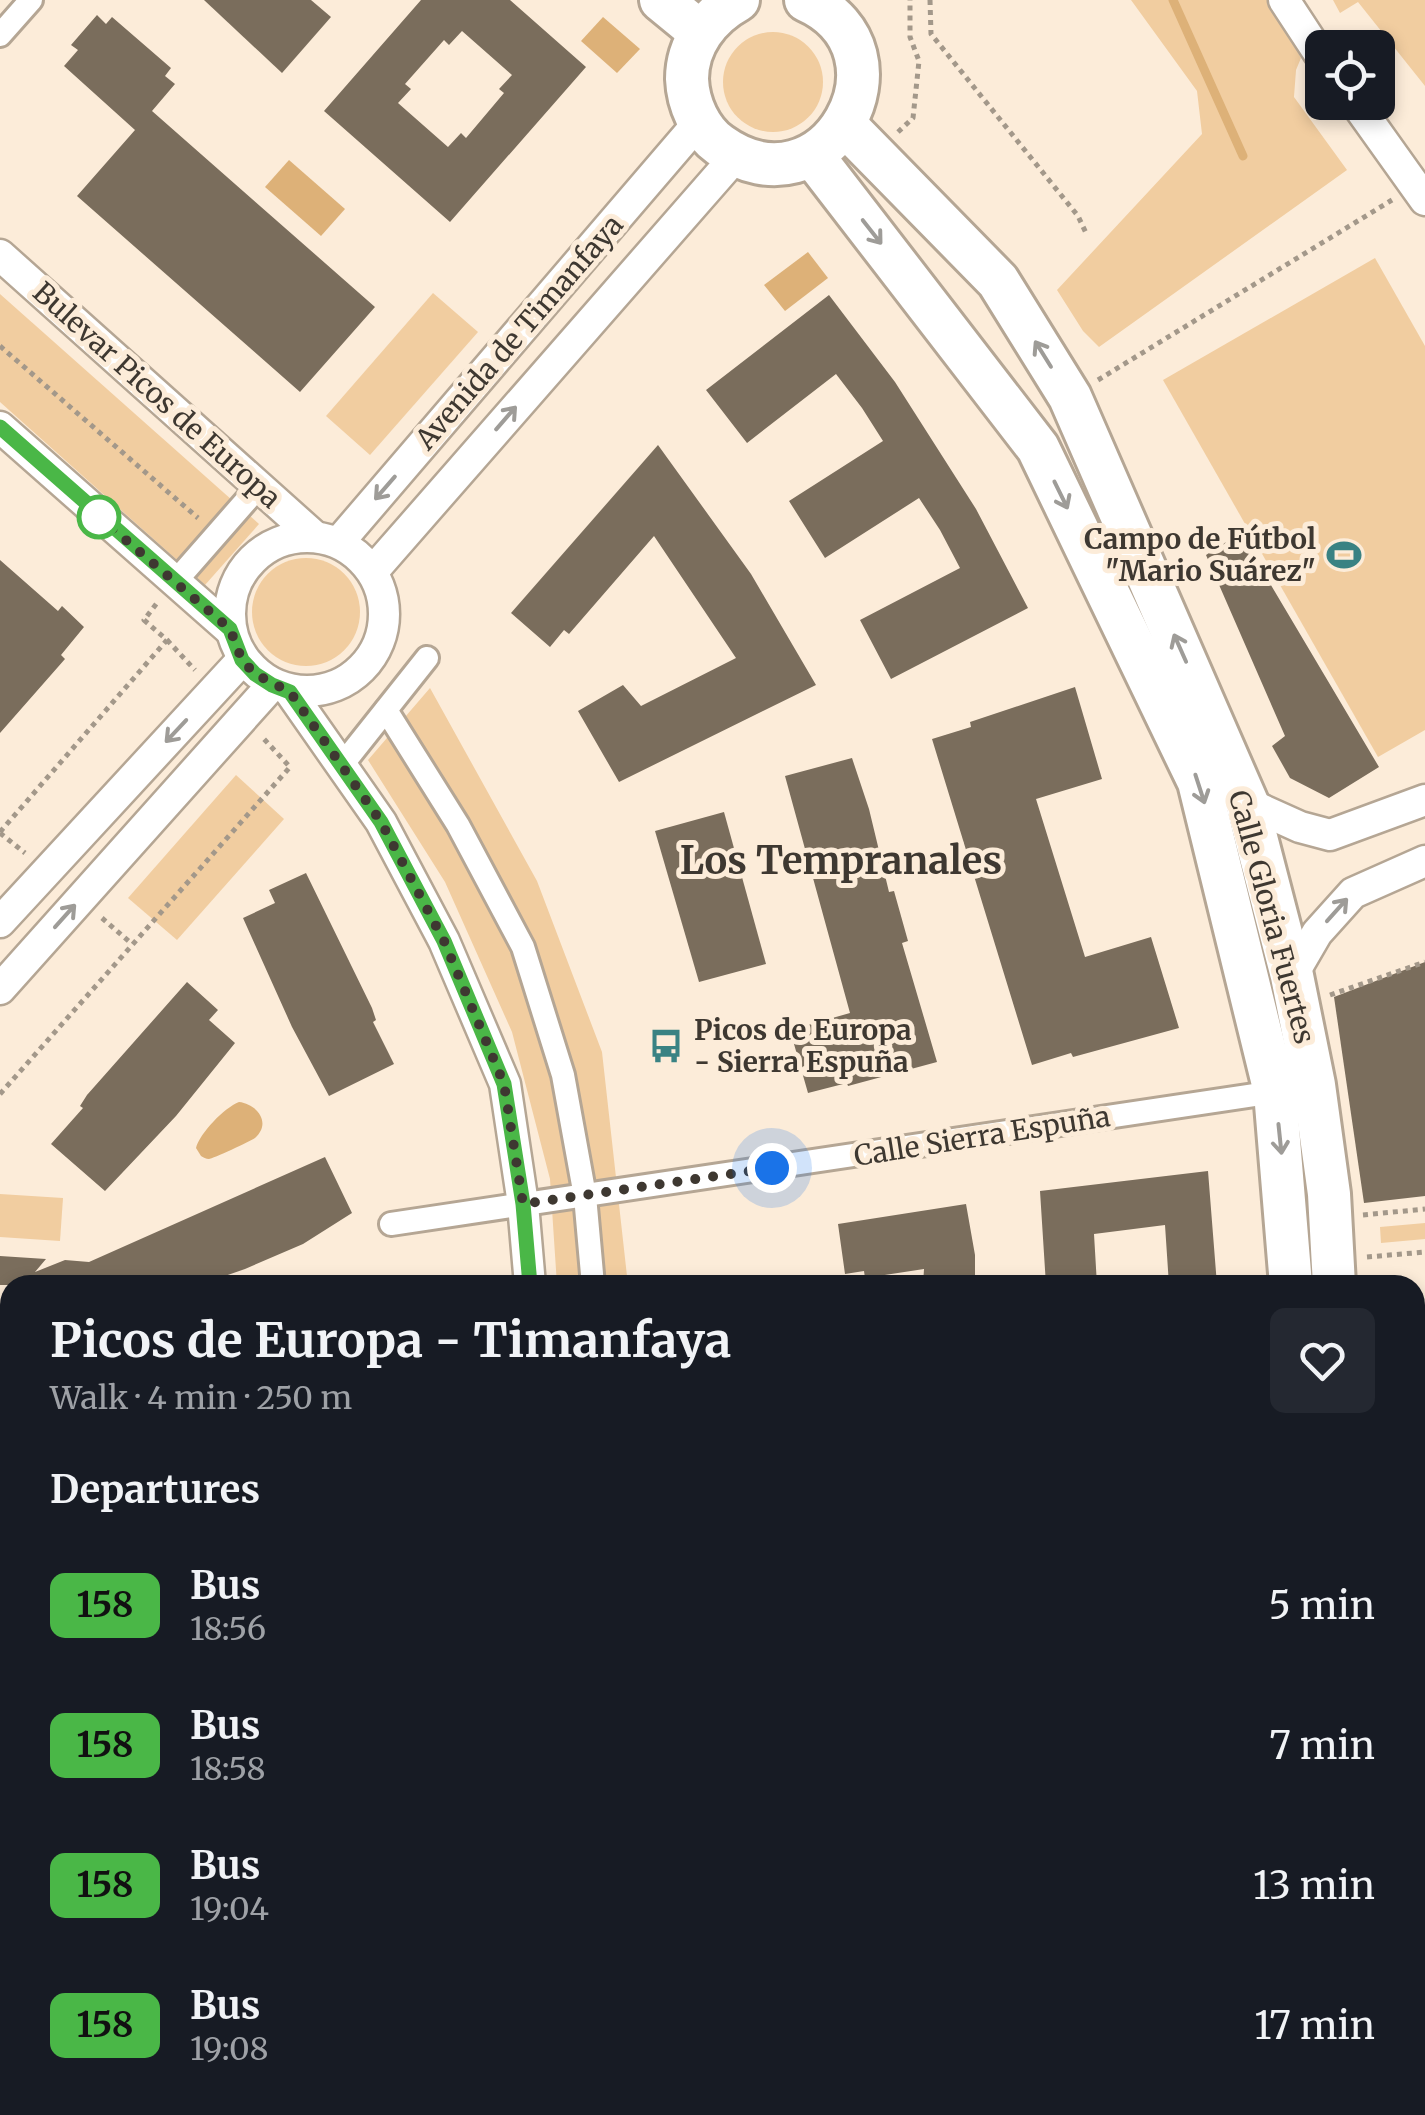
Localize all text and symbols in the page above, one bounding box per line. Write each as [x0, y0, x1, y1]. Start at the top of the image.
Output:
map controls [1305, 30, 1395, 120]
button: locate [1305, 30, 1395, 120]
street label: Avenida de Timanfaya [407, 207, 631, 457]
one-way arrow [861, 218, 882, 245]
street label: Bulevar Picos de Europa [26, 274, 288, 516]
one-way arrow [1033, 340, 1054, 369]
one-way arrow [494, 406, 517, 431]
one-way arrow [374, 475, 396, 501]
one-way arrow [1052, 480, 1071, 509]
unlabelled marker [78, 496, 120, 538]
place label: Campo de Fútbol "Mario Suárez" [1084, 521, 1316, 589]
sports icon: Campo de Fútbol "Mario Suárez" [1325, 536, 1363, 574]
one-way arrow [1170, 633, 1188, 664]
one-way arrow [164, 719, 188, 743]
one-way arrow [1192, 772, 1210, 804]
street label: Calle Gloria Fuertes [1221, 786, 1323, 1048]
district label: Los Tempranales [680, 837, 1002, 884]
one-way arrow [1326, 898, 1348, 924]
one-way arrow [53, 904, 76, 929]
place label: Picos de Europa - Sierra Espuña [694, 1012, 912, 1080]
bus stop icon: Picos de Europa - Sierra Espuña [647, 1027, 685, 1065]
street label: Calle Sierra Espuña [851, 1098, 1113, 1174]
one-way arrow [1270, 1123, 1289, 1155]
your location [747, 1143, 797, 1193]
button: heart [1270, 1308, 1375, 1413]
text: Picos de Europa - Timanfaya [50, 1310, 731, 1370]
text: Walk · 4 min · 250 m [50, 1378, 352, 1418]
text: Departures [50, 1466, 260, 1513]
text: Bus [190, 1562, 260, 1609]
text: 5 min [1269, 1582, 1375, 1629]
text: 158 [77, 1583, 133, 1627]
text: 18:56 [190, 1609, 266, 1649]
text: Bus [190, 1702, 260, 1749]
text: 7 min [1269, 1722, 1375, 1769]
text: 158 [77, 1723, 133, 1767]
text: 18:58 [190, 1749, 266, 1789]
text: Bus [190, 1842, 260, 1889]
text: 13 min [1253, 1862, 1375, 1909]
text: 158 [77, 1863, 133, 1907]
text: 19:04 [190, 1889, 269, 1929]
text: Bus [190, 1982, 260, 2029]
text: 17 min [1254, 2002, 1375, 2049]
text: 158 [77, 2003, 133, 2047]
text: 19:08 [190, 2029, 269, 2069]

